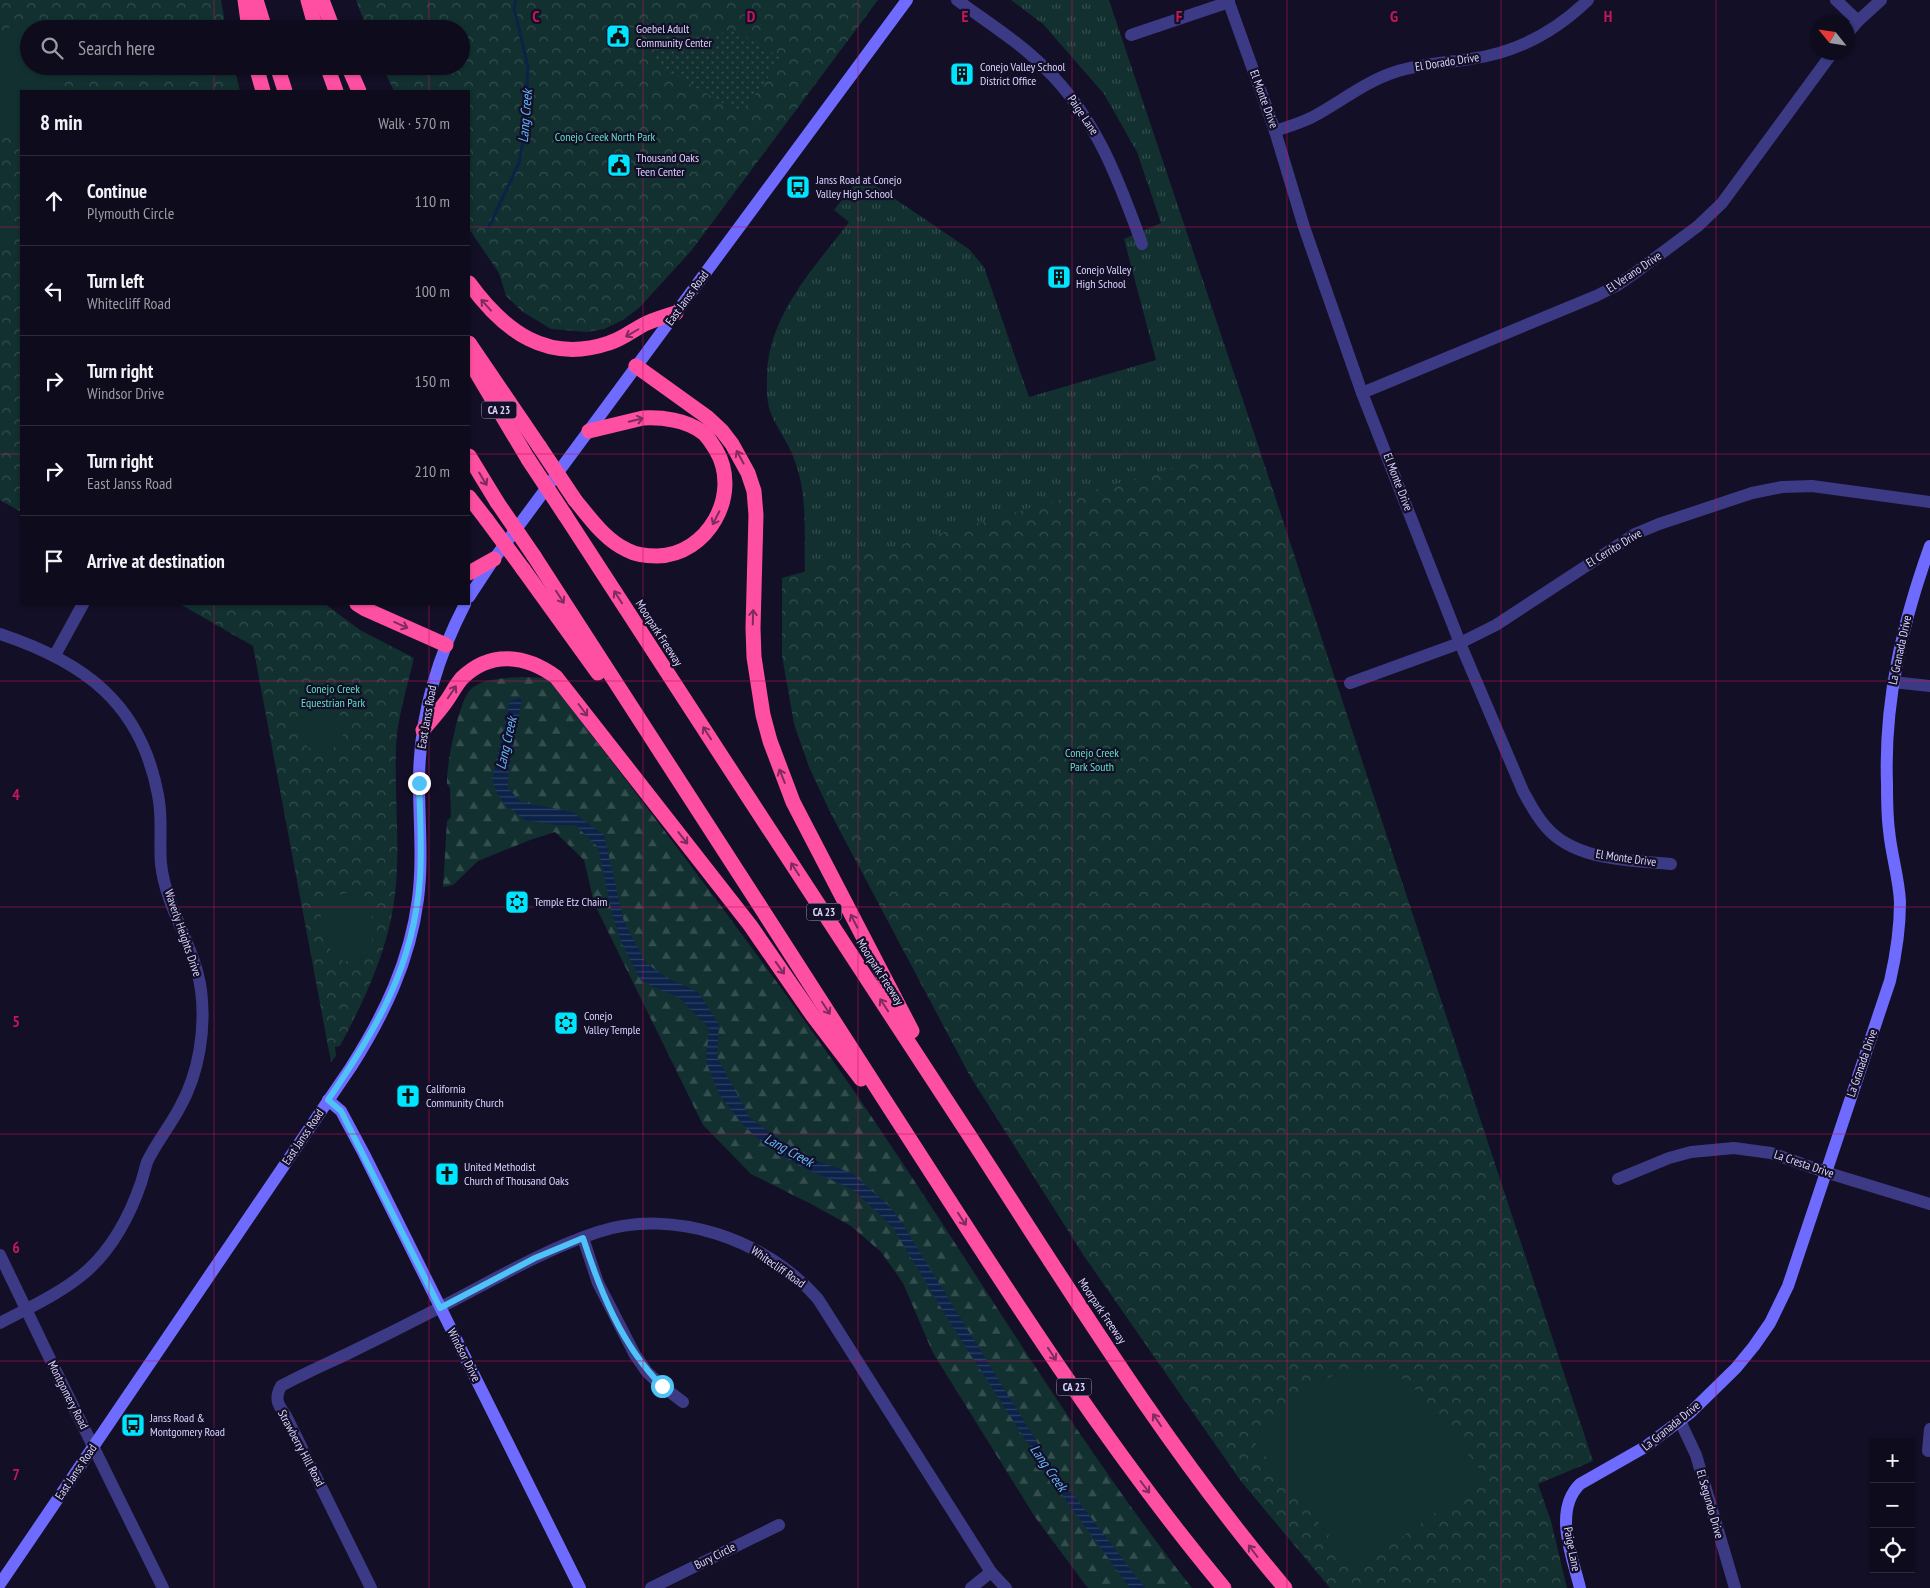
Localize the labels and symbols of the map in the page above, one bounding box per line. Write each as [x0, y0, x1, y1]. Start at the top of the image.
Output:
text: C [532, 6, 540, 26]
text: D [747, 6, 756, 26]
text: E [962, 6, 969, 26]
text: F [1176, 6, 1183, 26]
text: G [1390, 6, 1398, 26]
text: H [1604, 6, 1612, 26]
north arrow [1810, 15, 1855, 60]
place label: Goebel Adult Community Center [636, 21, 713, 50]
public building icon: Goebel Adult Community Center [605, 23, 631, 49]
street label: El Dorado Drive [1414, 49, 1480, 74]
place label: Conejo Valley School District Office [980, 59, 1066, 88]
building icon: Conejo Valley School District Office [949, 61, 975, 87]
street label: El Monte Drive [1247, 68, 1282, 130]
water label: Lang Creek [514, 87, 536, 143]
street label: Paige Lane [1065, 92, 1102, 138]
park label: Conejo Creek North Park [555, 129, 656, 144]
place label: Thousand Oaks Teen Center [636, 150, 699, 179]
public building icon: Thousand Oaks Teen Center [606, 152, 632, 178]
place label: Janss Road at Conejo Valley High School [815, 172, 902, 201]
bus stop icon: Janss Road at Conejo Valley High School [785, 174, 811, 200]
street label: El Verano Drive [1603, 248, 1664, 295]
place label: Conejo Valley High School [1076, 262, 1132, 291]
building icon: Conejo Valley High School [1046, 264, 1072, 290]
street label: East Janss Road [662, 267, 711, 328]
one-way arrow [480, 299, 492, 312]
one-way arrow [625, 328, 639, 338]
road number: CA 23 [482, 402, 516, 418]
one-way arrow [628, 415, 644, 424]
one-way arrow [735, 450, 745, 465]
street label: El Monte Drive [1381, 451, 1416, 513]
one-way arrow [478, 472, 488, 486]
one-way arrow [711, 510, 720, 525]
street label: El Cerrito Drive [1583, 525, 1644, 570]
one-way arrow [555, 590, 565, 604]
one-way arrow [613, 590, 623, 604]
street label: Moorpark Freeway [632, 597, 687, 669]
one-way arrow [748, 609, 758, 626]
street label: La Granada Drive [1885, 614, 1914, 686]
one-way arrow [393, 621, 408, 631]
park label: Conejo Creek Equestrian Park [301, 681, 365, 710]
street label: East Janss Road [414, 684, 439, 750]
one-way arrow [448, 685, 458, 699]
one-way arrow [578, 703, 588, 717]
water label: Lang Creek [491, 713, 521, 771]
one-way arrow [701, 726, 711, 740]
park label: Conejo Creek Park South [1065, 745, 1119, 774]
one-way arrow [777, 768, 786, 784]
route end [408, 772, 431, 795]
text: 4 [12, 784, 20, 804]
one-way arrow [677, 831, 688, 844]
street label: El Monte Drive [1595, 846, 1657, 869]
one-way arrow [790, 862, 800, 876]
street label: Waverly Heights Drive [162, 887, 205, 978]
synagogue icon: Temple Etz Chaim [504, 889, 530, 915]
place label: Temple Etz Chaim [534, 894, 608, 909]
road number: CA 23 [806, 904, 842, 920]
one-way arrow [849, 914, 858, 929]
street label: Moorpark Freeway [853, 936, 908, 1008]
one-way arrow [775, 961, 785, 975]
one-way arrow [879, 998, 889, 1012]
one-way arrow [821, 1000, 831, 1014]
place label: Conejo Valley Temple [583, 1008, 641, 1037]
synagogue icon: Conejo Valley Temple [553, 1010, 579, 1036]
text: 5 [12, 1011, 20, 1031]
street label: La Granada Drive [1843, 1027, 1880, 1099]
place label: California Community Church [426, 1081, 504, 1110]
church icon: California Community Church [395, 1083, 421, 1109]
street label: East Janss Road [278, 1106, 327, 1167]
water label: Lang Creek [761, 1129, 818, 1172]
street label: La Cresta Drive [1772, 1146, 1836, 1181]
place label: United Methodist Church of Thousand Oaks [464, 1159, 569, 1188]
church icon: United Methodist Church of Thousand Oaks [434, 1161, 460, 1187]
one-way arrow [957, 1211, 967, 1225]
text: 6 [12, 1237, 20, 1257]
street label: Whitecliff Road [748, 1242, 808, 1291]
street label: Moorpark Freeway [1075, 1275, 1130, 1347]
street label: Windsor Drive [445, 1326, 484, 1384]
one-way arrow [1047, 1347, 1057, 1361]
street label: Montgomery Road [45, 1358, 92, 1432]
route start [651, 1375, 674, 1398]
road number: CA 23 [1056, 1378, 1092, 1395]
street label: La Granada Drive [1639, 1398, 1703, 1454]
street label: Strawberry Hill Road [275, 1407, 328, 1489]
place label: Janss Road & Montgomery Road [149, 1410, 225, 1439]
bus stop icon: Janss Road & Montgomery Road [120, 1412, 146, 1438]
one-way arrow [1152, 1413, 1162, 1427]
street label: East Janss Road [51, 1441, 100, 1502]
water label: Lang Creek [1026, 1441, 1073, 1496]
text: 7 [12, 1464, 20, 1484]
street label: El Segundo Drive [1694, 1468, 1727, 1540]
one-way arrow [1139, 1480, 1150, 1493]
street label: Paige Lane [1561, 1525, 1584, 1572]
street label: Bury Circle [692, 1539, 738, 1572]
one-way arrow [1248, 1544, 1259, 1557]

